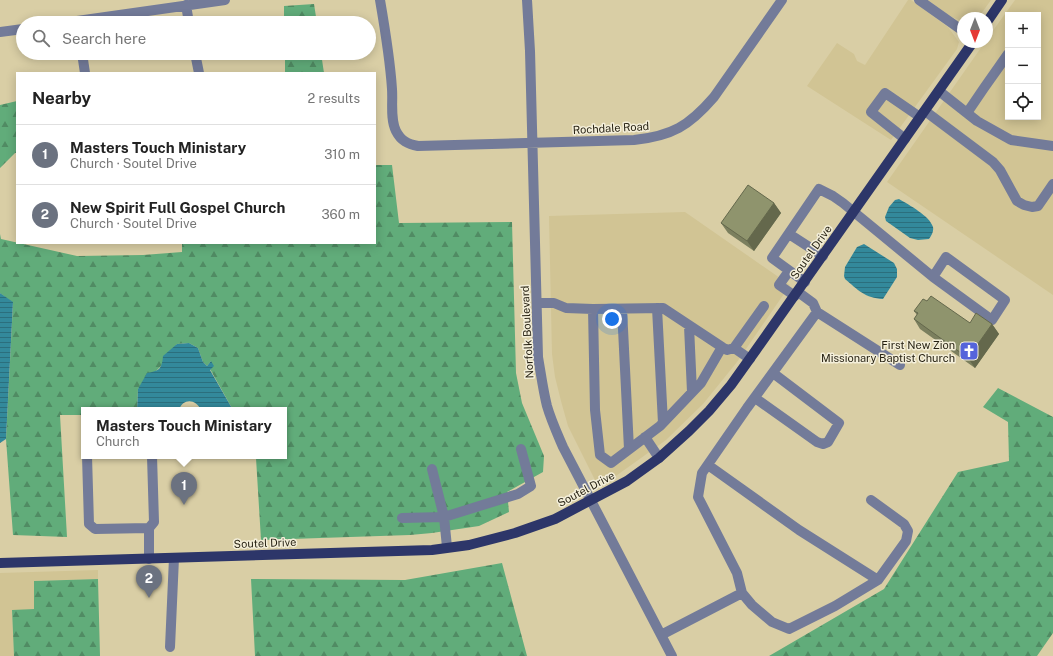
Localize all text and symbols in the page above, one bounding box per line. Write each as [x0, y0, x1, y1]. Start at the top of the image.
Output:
north arrow [957, 12, 993, 48]
map controls [1005, 12, 1041, 120]
button: + [1005, 12, 1041, 48]
search box [16, 16, 376, 60]
icon: search [30, 27, 52, 49]
text: Search here [62, 30, 146, 47]
button: − [1005, 48, 1041, 84]
button: locate [1005, 84, 1041, 120]
text: Nearby [32, 88, 91, 108]
text: 2 results [308, 91, 360, 106]
street label: Rochdale Road [573, 120, 649, 136]
text: Masters Touch Ministary [70, 139, 246, 156]
text: 1 [42, 147, 48, 162]
text: 310 m [324, 147, 360, 162]
text: Church · Soutel Drive [70, 156, 197, 171]
text: New Spirit Full Gospel Church [70, 199, 285, 216]
text: 2 [41, 207, 49, 222]
text: 360 m [322, 207, 360, 222]
text: Church · Soutel Drive [70, 216, 197, 231]
street label: Soutel Drive [788, 223, 834, 281]
street label: Norfolk Boulevard [519, 285, 535, 379]
your location [602, 309, 622, 329]
place label: First New Zion Missionary Baptist Church [821, 339, 955, 364]
church icon: First New Zion Missionary Baptist Church [958, 340, 980, 362]
popup [81, 407, 287, 459]
text: Masters Touch Ministary [96, 417, 272, 434]
text: Church [96, 434, 139, 449]
street label: Soutel Drive [556, 469, 616, 509]
pin: 1 [171, 472, 197, 505]
street label: Soutel Drive [233, 536, 297, 550]
pin: 2 [136, 565, 162, 598]

